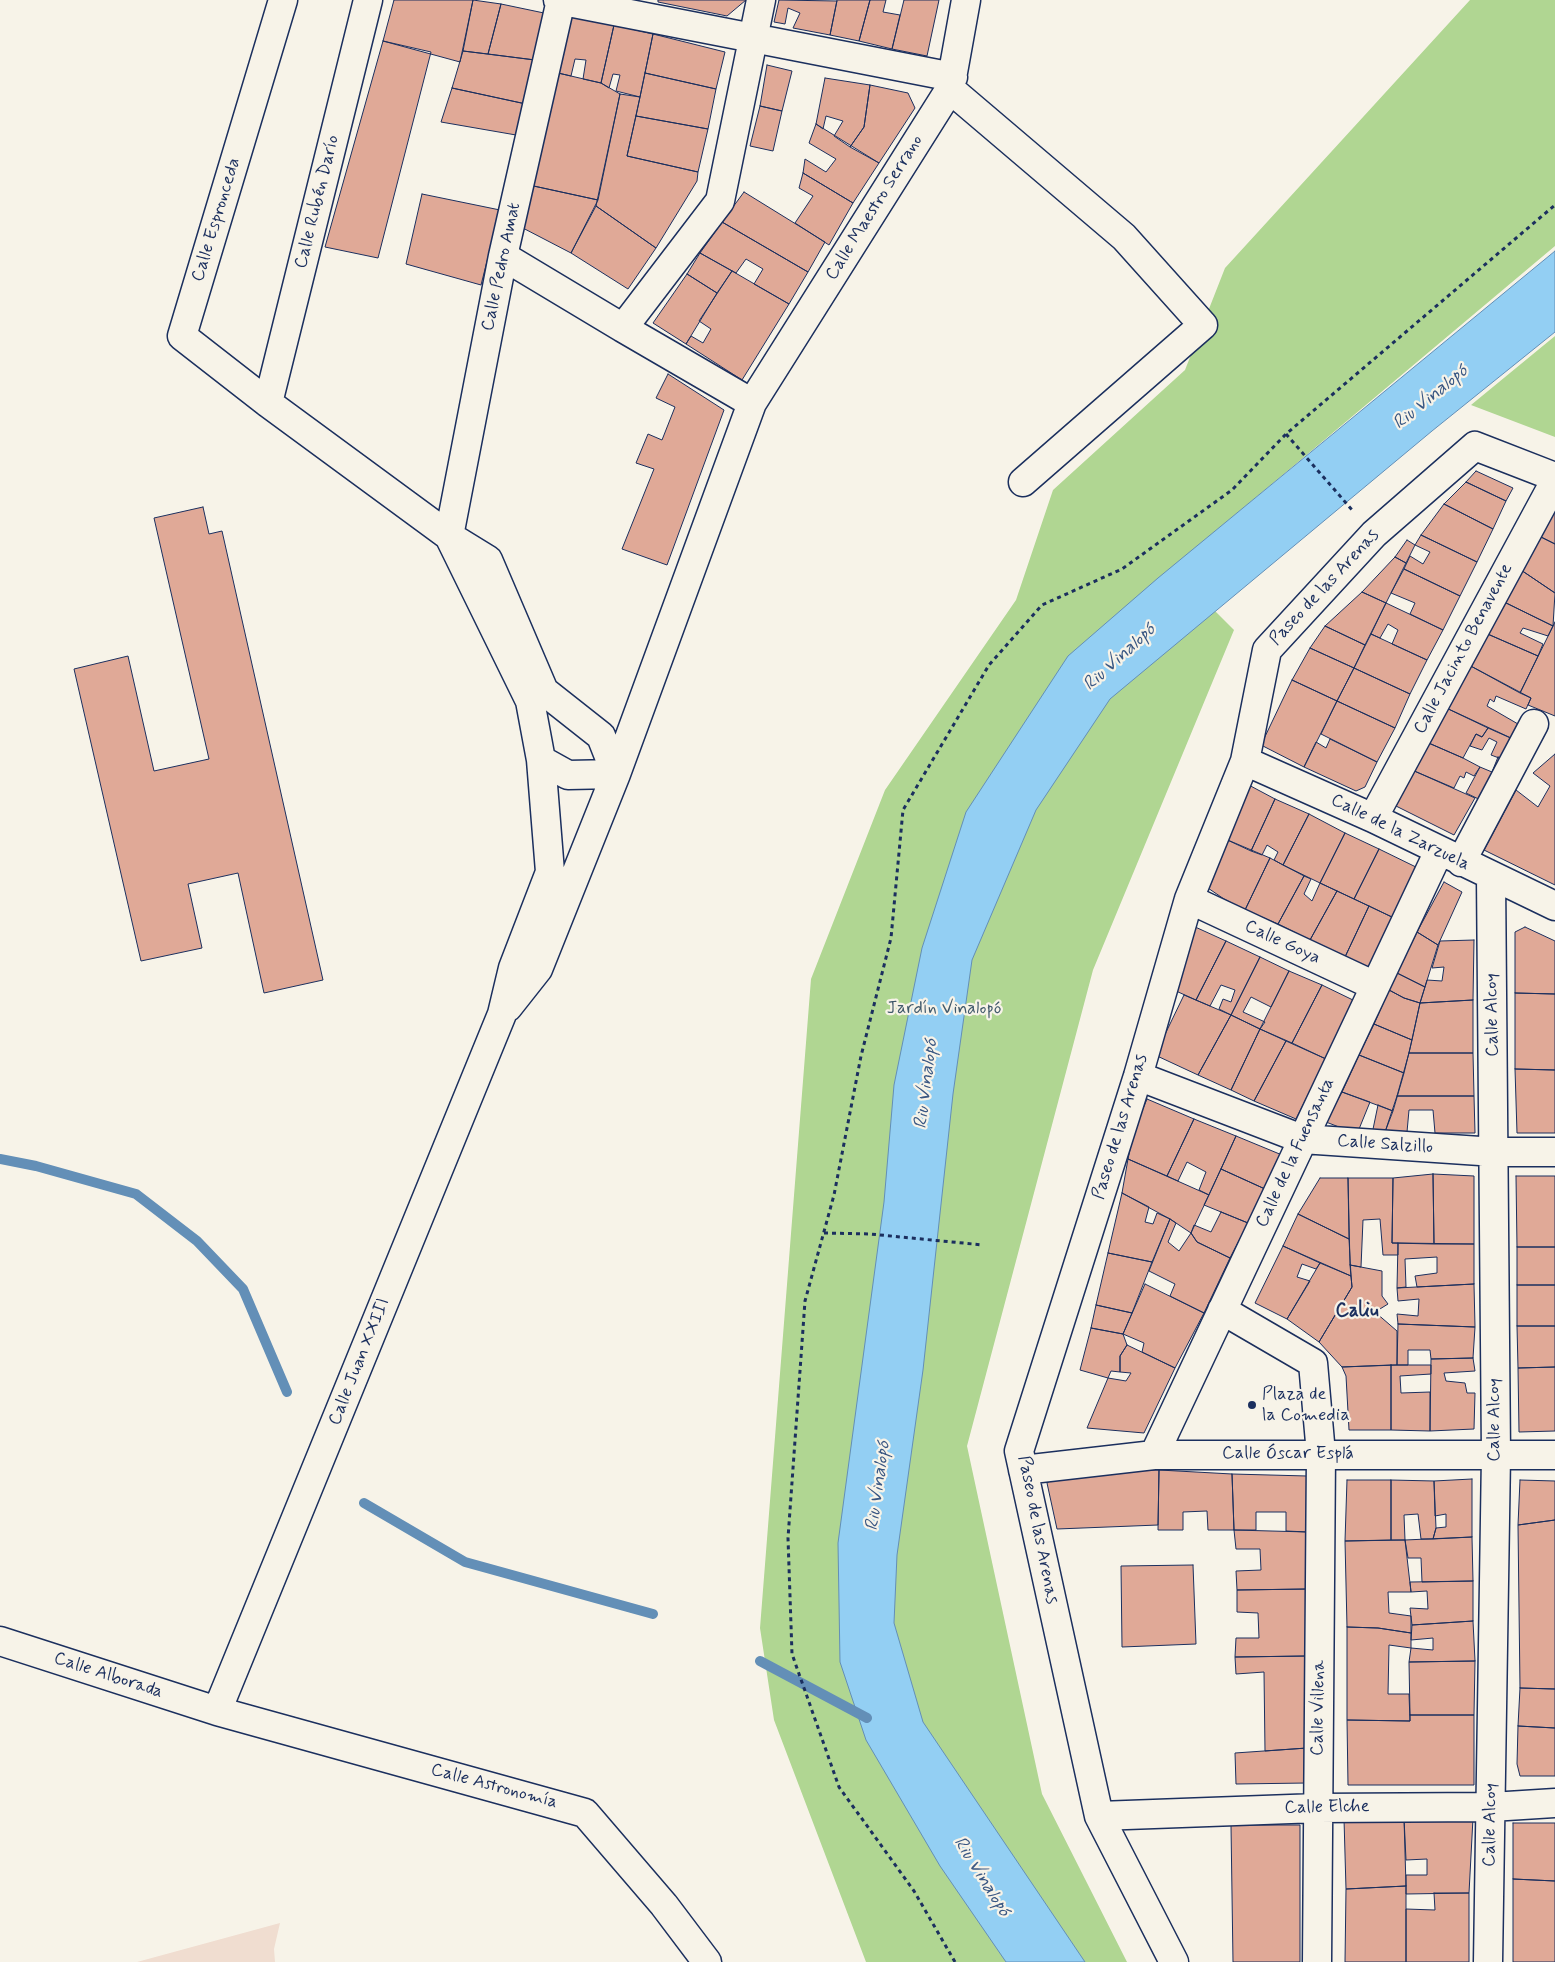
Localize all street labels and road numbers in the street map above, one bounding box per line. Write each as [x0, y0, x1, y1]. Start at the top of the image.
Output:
street label: Calle Maestro Serrano [822, 131, 928, 285]
street label: Calle Rubén Darío [291, 133, 345, 271]
street label: Calle Espronceda [188, 155, 246, 285]
street label: Calle Pedro Amat [478, 201, 526, 333]
street label: Paseo de las Arenas [1266, 525, 1384, 651]
street label: Calle Jacinto Benavente [1410, 560, 1518, 738]
street label: Calle de la Zarzuela [1327, 790, 1473, 876]
street label: Calle Goya [1241, 916, 1323, 970]
street label: Calle Alcoy [1481, 973, 1505, 1057]
street label: Paseo de las Arenas [1089, 1052, 1153, 1202]
street label: Calle de la Fuensanta [1252, 1075, 1340, 1231]
street label: Calle Salzillo [1336, 1131, 1434, 1159]
street label: Calle Juan XXIII [325, 1295, 395, 1429]
street label: Calle Alcoy [1484, 1378, 1506, 1462]
street label: Calle Óscar Esplá [1222, 1443, 1354, 1465]
street label: Paseo de las Arenas [1012, 1454, 1062, 1606]
street label: Calle Alborada [51, 1648, 165, 1704]
street label: Calle Villena [1307, 1660, 1331, 1756]
street label: Calle Astronomía [428, 1760, 560, 1814]
street label: Calle Alcoy [1479, 1783, 1503, 1867]
street label: Calle Elche [1284, 1796, 1370, 1820]

